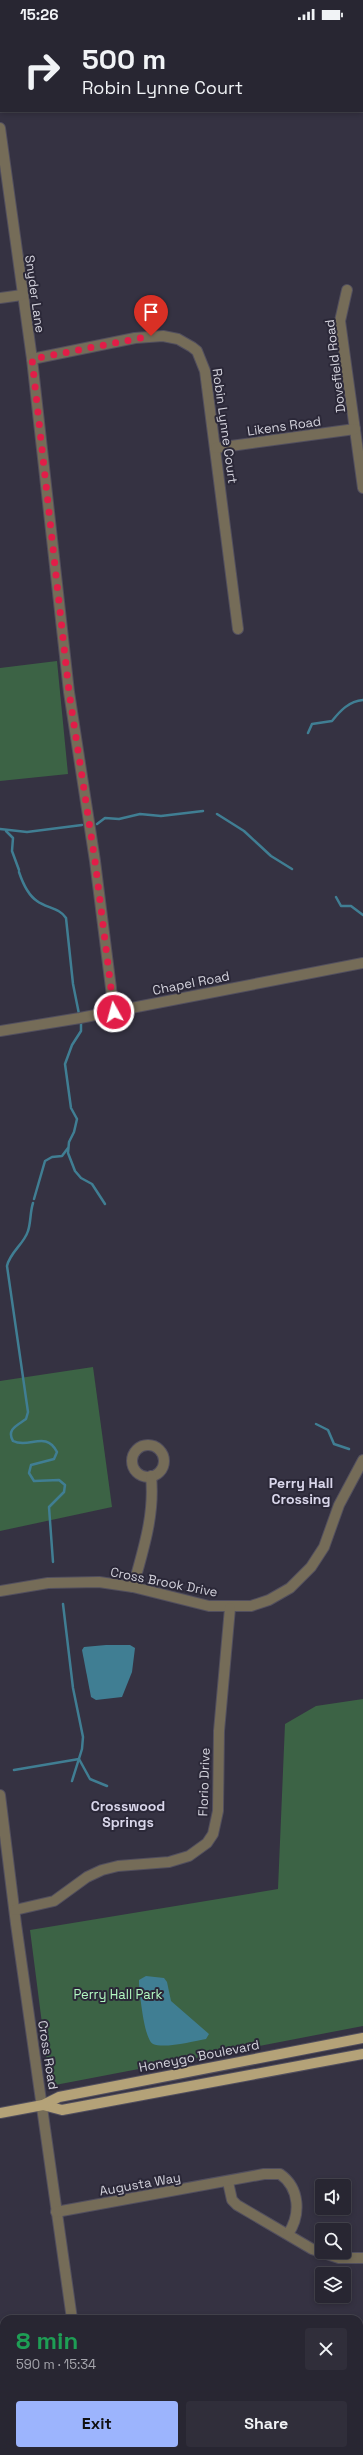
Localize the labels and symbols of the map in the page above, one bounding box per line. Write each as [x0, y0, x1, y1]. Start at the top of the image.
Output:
street label: Snyder Lane [21, 254, 49, 334]
pin [134, 295, 168, 336]
street label: Dovefield Road [321, 318, 349, 414]
street label: Robin Lynne Court [208, 367, 242, 485]
street label: Likens Road [246, 412, 322, 440]
street label: Chapel Road [151, 967, 231, 999]
position arrow [93, 991, 135, 1033]
district label: Perry Hall Crossing [269, 1474, 333, 1508]
street label: Cross Brook Drive [109, 1563, 219, 1601]
street label: Florio Drive [194, 1747, 214, 1817]
district label: Crosswood Springs [91, 1797, 165, 1831]
park label: Perry Hall Park [73, 1986, 163, 2003]
street label: Cross Road [34, 2019, 62, 2091]
street label: Honeygo Boulevard [137, 2036, 261, 2076]
street label: Augusta Way [98, 2168, 182, 2200]

